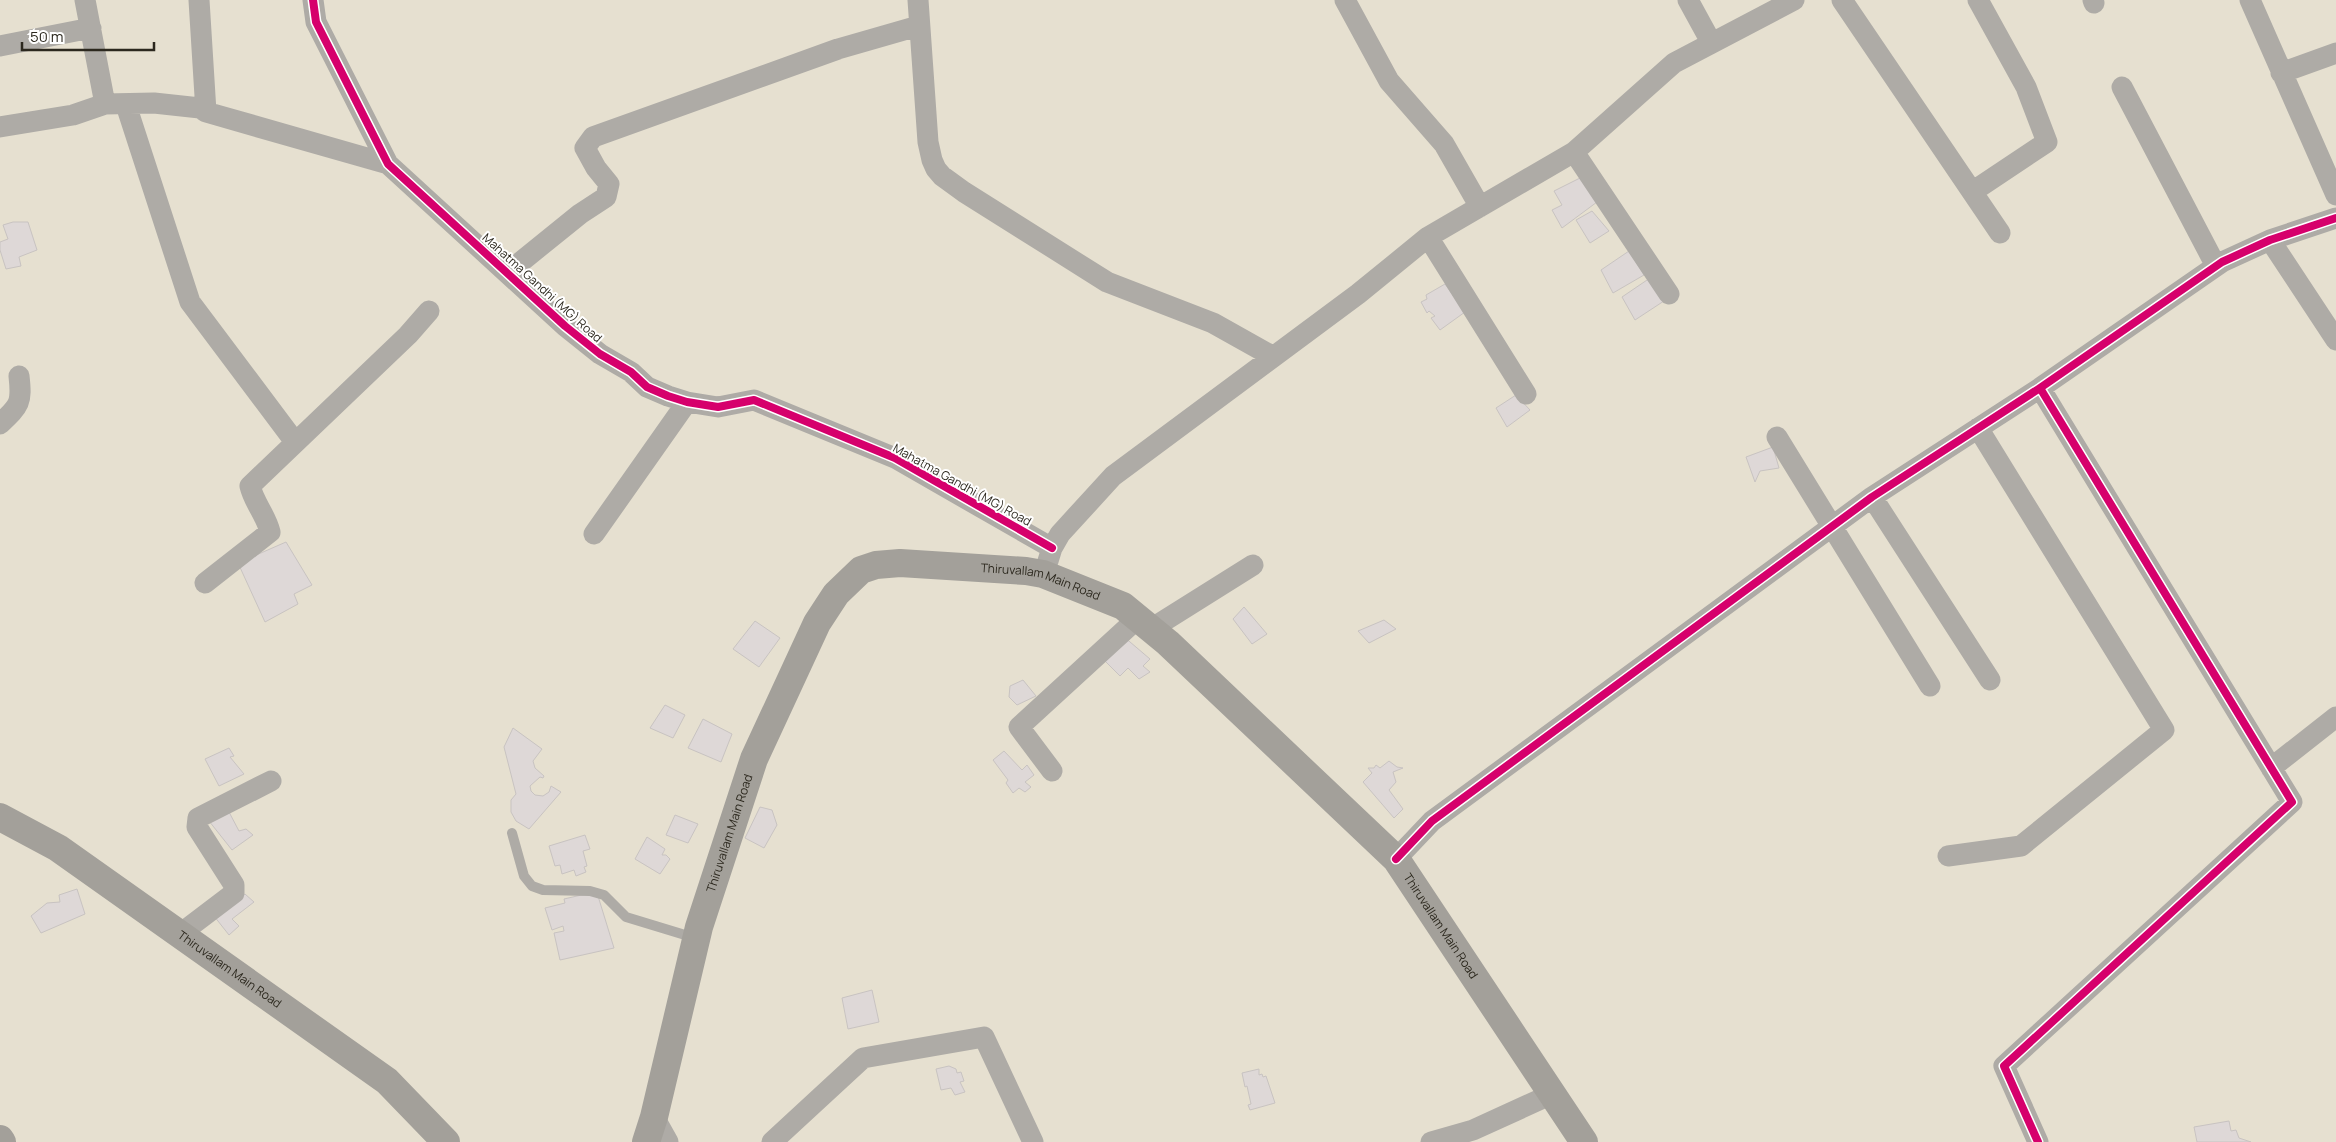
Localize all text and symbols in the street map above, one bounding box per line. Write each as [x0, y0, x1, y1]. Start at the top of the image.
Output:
scale bar [22, 20, 155, 52]
text: 50 m [30, 26, 64, 47]
street label: Mahatma Gandhi (MG) Road [479, 229, 606, 346]
street label: Mahatma Gandhi (MG) Road [890, 439, 1035, 530]
street label: Thiruvallam Main Road [980, 559, 1103, 604]
street label: Thiruvallam Main Road [702, 772, 756, 895]
street label: Thiruvallam Main Road [1400, 870, 1482, 982]
street label: Thiruvallam Main Road [175, 926, 285, 1012]

